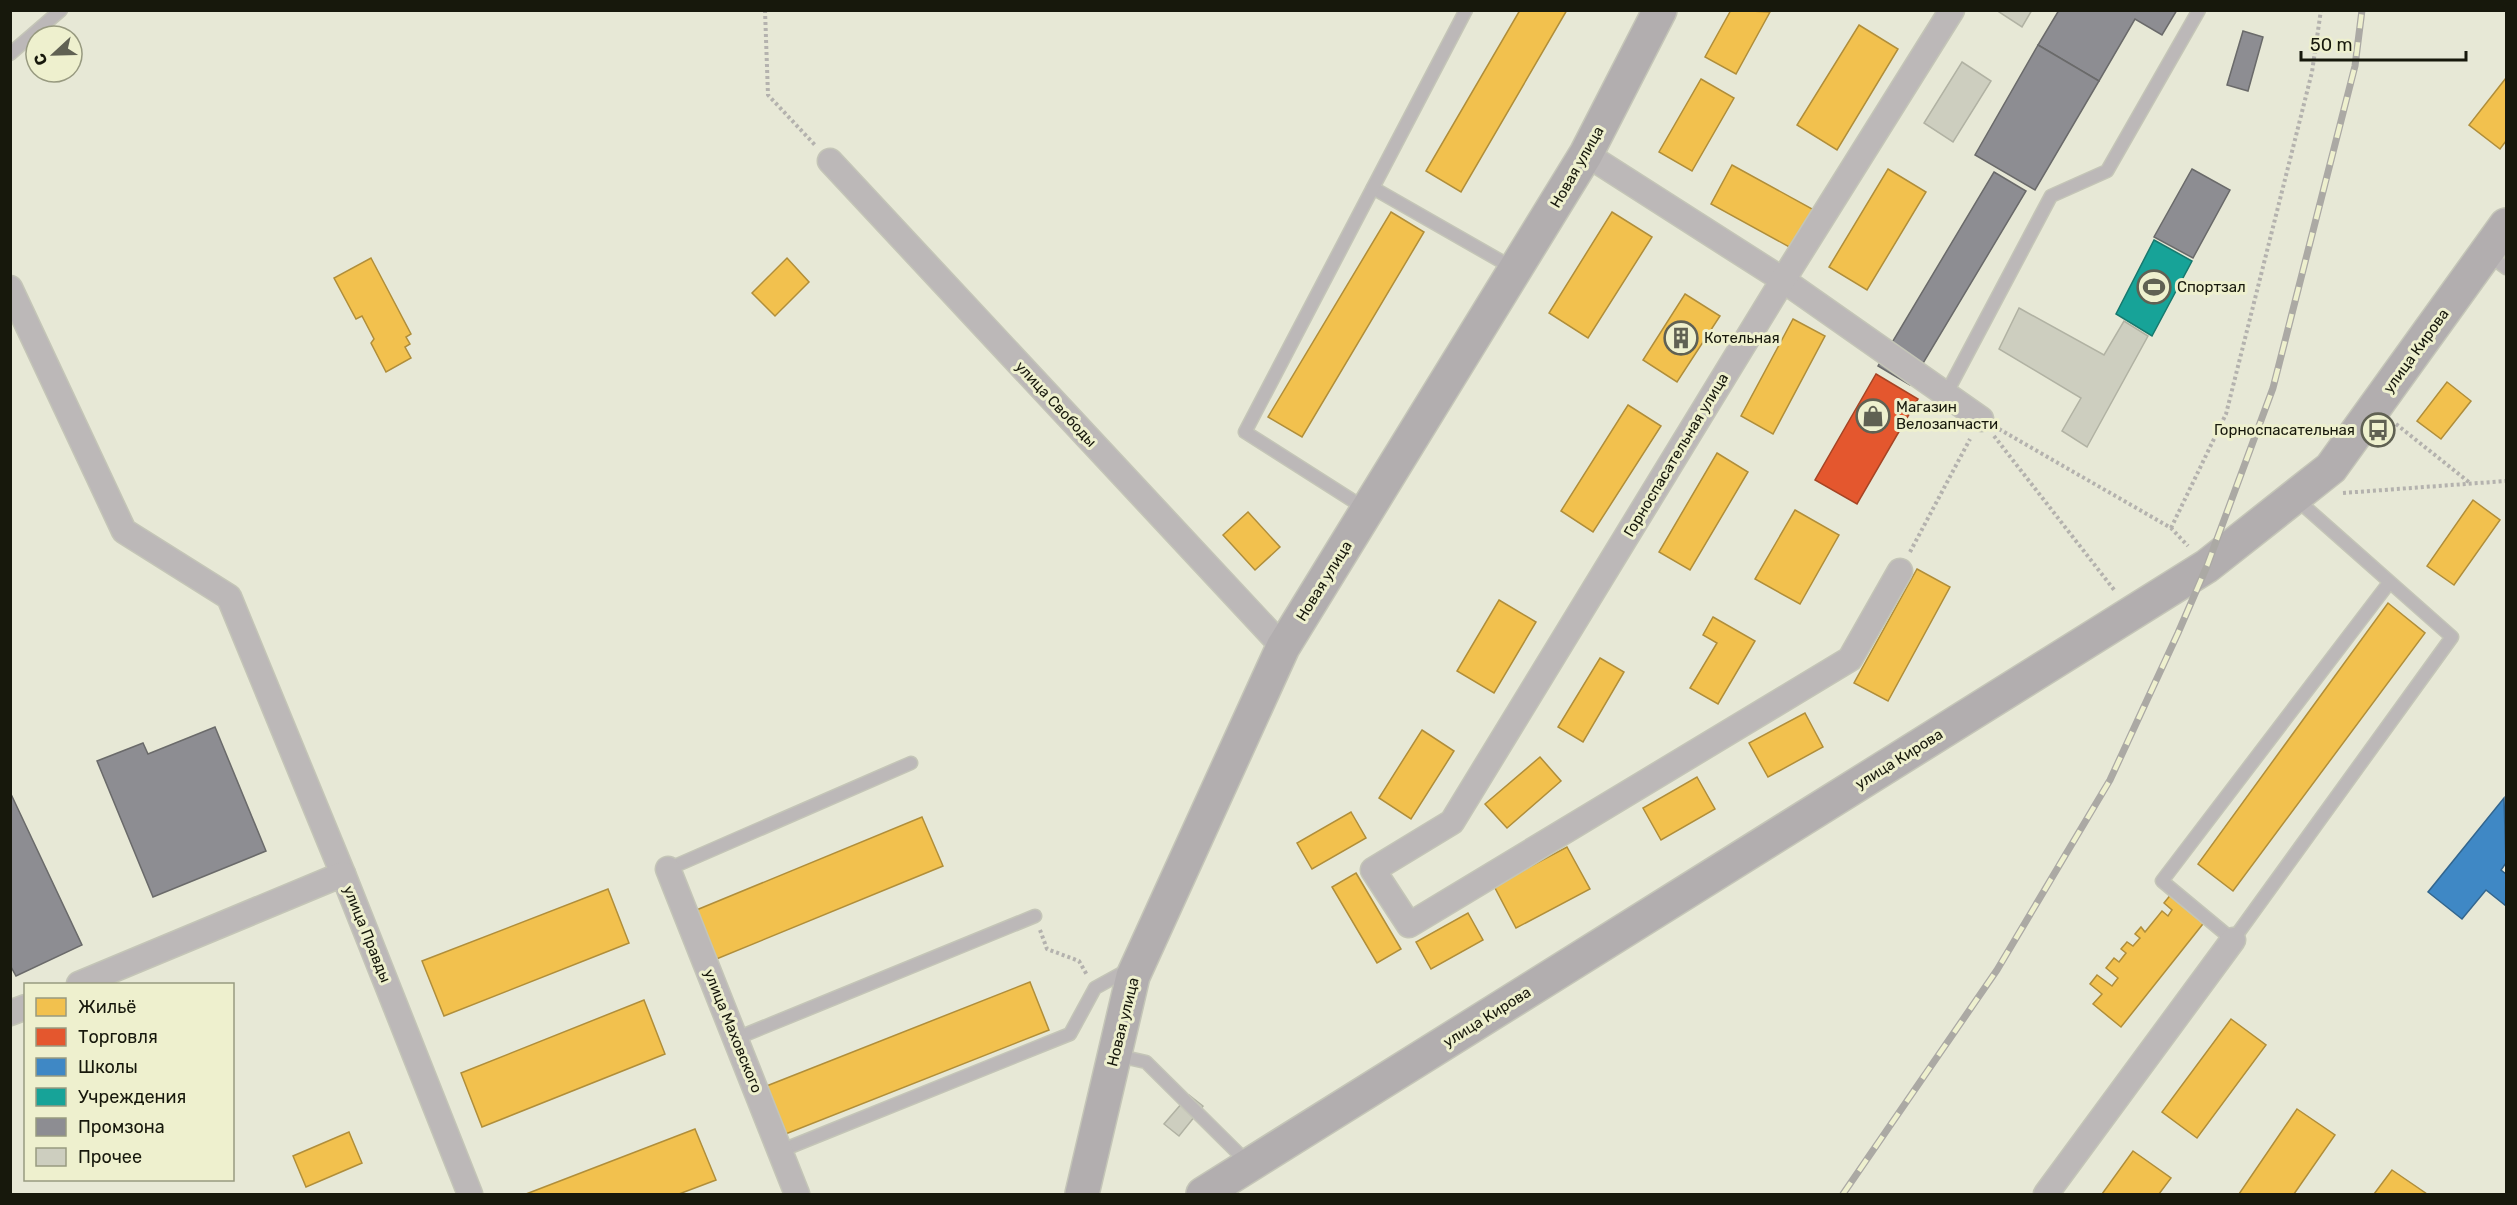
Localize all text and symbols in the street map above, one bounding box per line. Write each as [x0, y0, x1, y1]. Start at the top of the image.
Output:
north arrow [24, 24, 84, 84]
scale bar [2301, 24, 2466, 62]
text: 50 m [2310, 34, 2353, 56]
text: С [30, 51, 51, 68]
street label: Новая улица [1546, 123, 1608, 211]
sports icon: Спортзал [2136, 269, 2172, 305]
place label: Спортзал [2177, 278, 2246, 296]
street label: улица Кирова [2379, 305, 2453, 397]
building icon: Котельная [1663, 320, 1699, 356]
place label: Котельная [1704, 329, 1780, 347]
street label: улица Свободы [1012, 357, 1100, 451]
street label: Горноспасательная улица [1620, 370, 1732, 540]
shop icon: Магазин Велозапчасти [1855, 398, 1891, 434]
place label: Магазин Велозапчасти [1896, 398, 1998, 433]
bus stop icon: Горноспасательная [2360, 412, 2396, 448]
place label: Горноспасательная [2214, 421, 2355, 439]
street label: Новая улица [1292, 538, 1356, 624]
street label: улица Кирова [1852, 725, 1946, 793]
street label: улица Правды [339, 883, 395, 985]
street label: улица Маховского [700, 967, 766, 1095]
street label: Новая улица [1103, 976, 1143, 1068]
legend [24, 983, 234, 1181]
street label: улица Кирова [1440, 983, 1534, 1051]
text: Жильё [78, 996, 136, 1018]
text: Торговля [78, 1026, 158, 1048]
text: Школы [78, 1056, 138, 1078]
text: Учреждения [78, 1086, 186, 1108]
text: Промзона [78, 1116, 165, 1138]
text: Прочее [78, 1146, 142, 1168]

